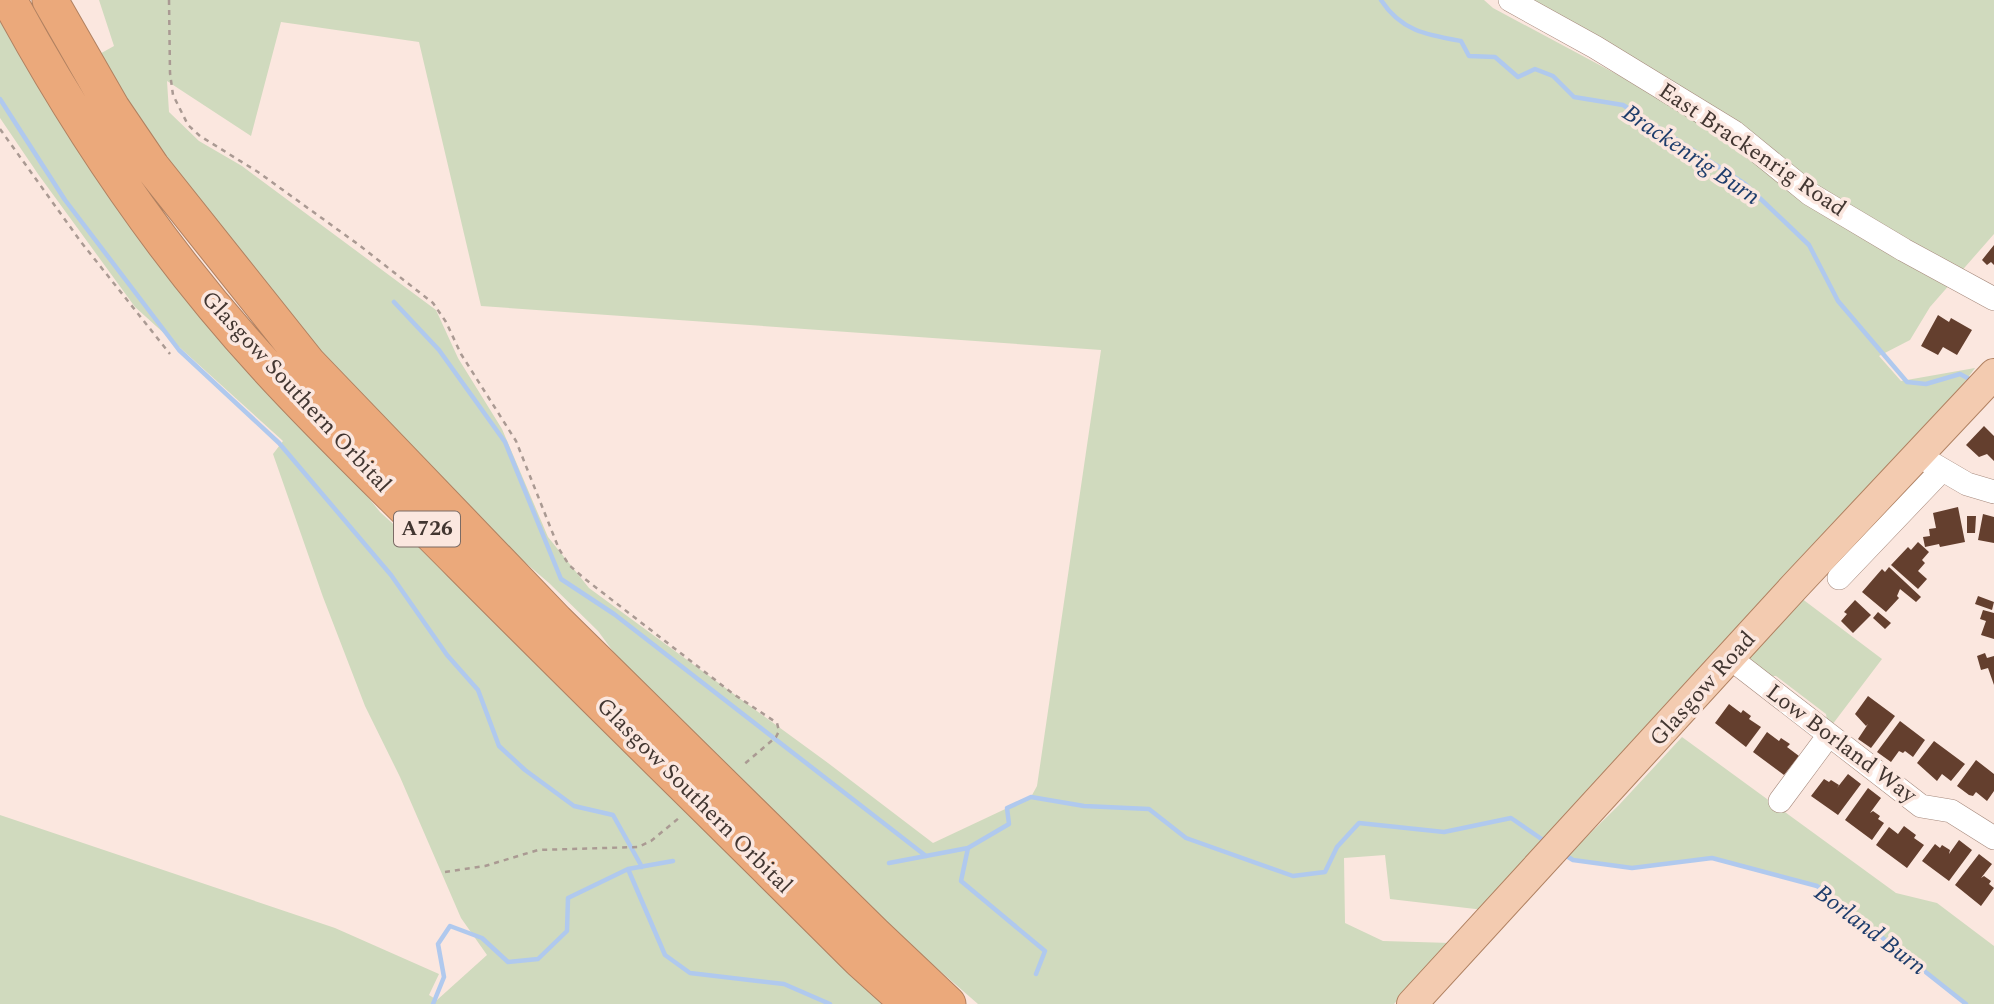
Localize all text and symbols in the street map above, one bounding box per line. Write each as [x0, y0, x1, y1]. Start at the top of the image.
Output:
street label: East Brackenrig Road [1651, 74, 1853, 226]
water label: Brackenrig Burn [1615, 95, 1767, 215]
street label: Glasgow Southern Orbital [193, 283, 399, 501]
road number: A726 [394, 512, 460, 546]
street label: Glasgow Road [1641, 623, 1765, 755]
street label: Low Borland Way [1758, 675, 1925, 813]
street label: Glasgow Southern Orbital [588, 690, 800, 902]
water label: Borland Burn [1806, 876, 1934, 985]

